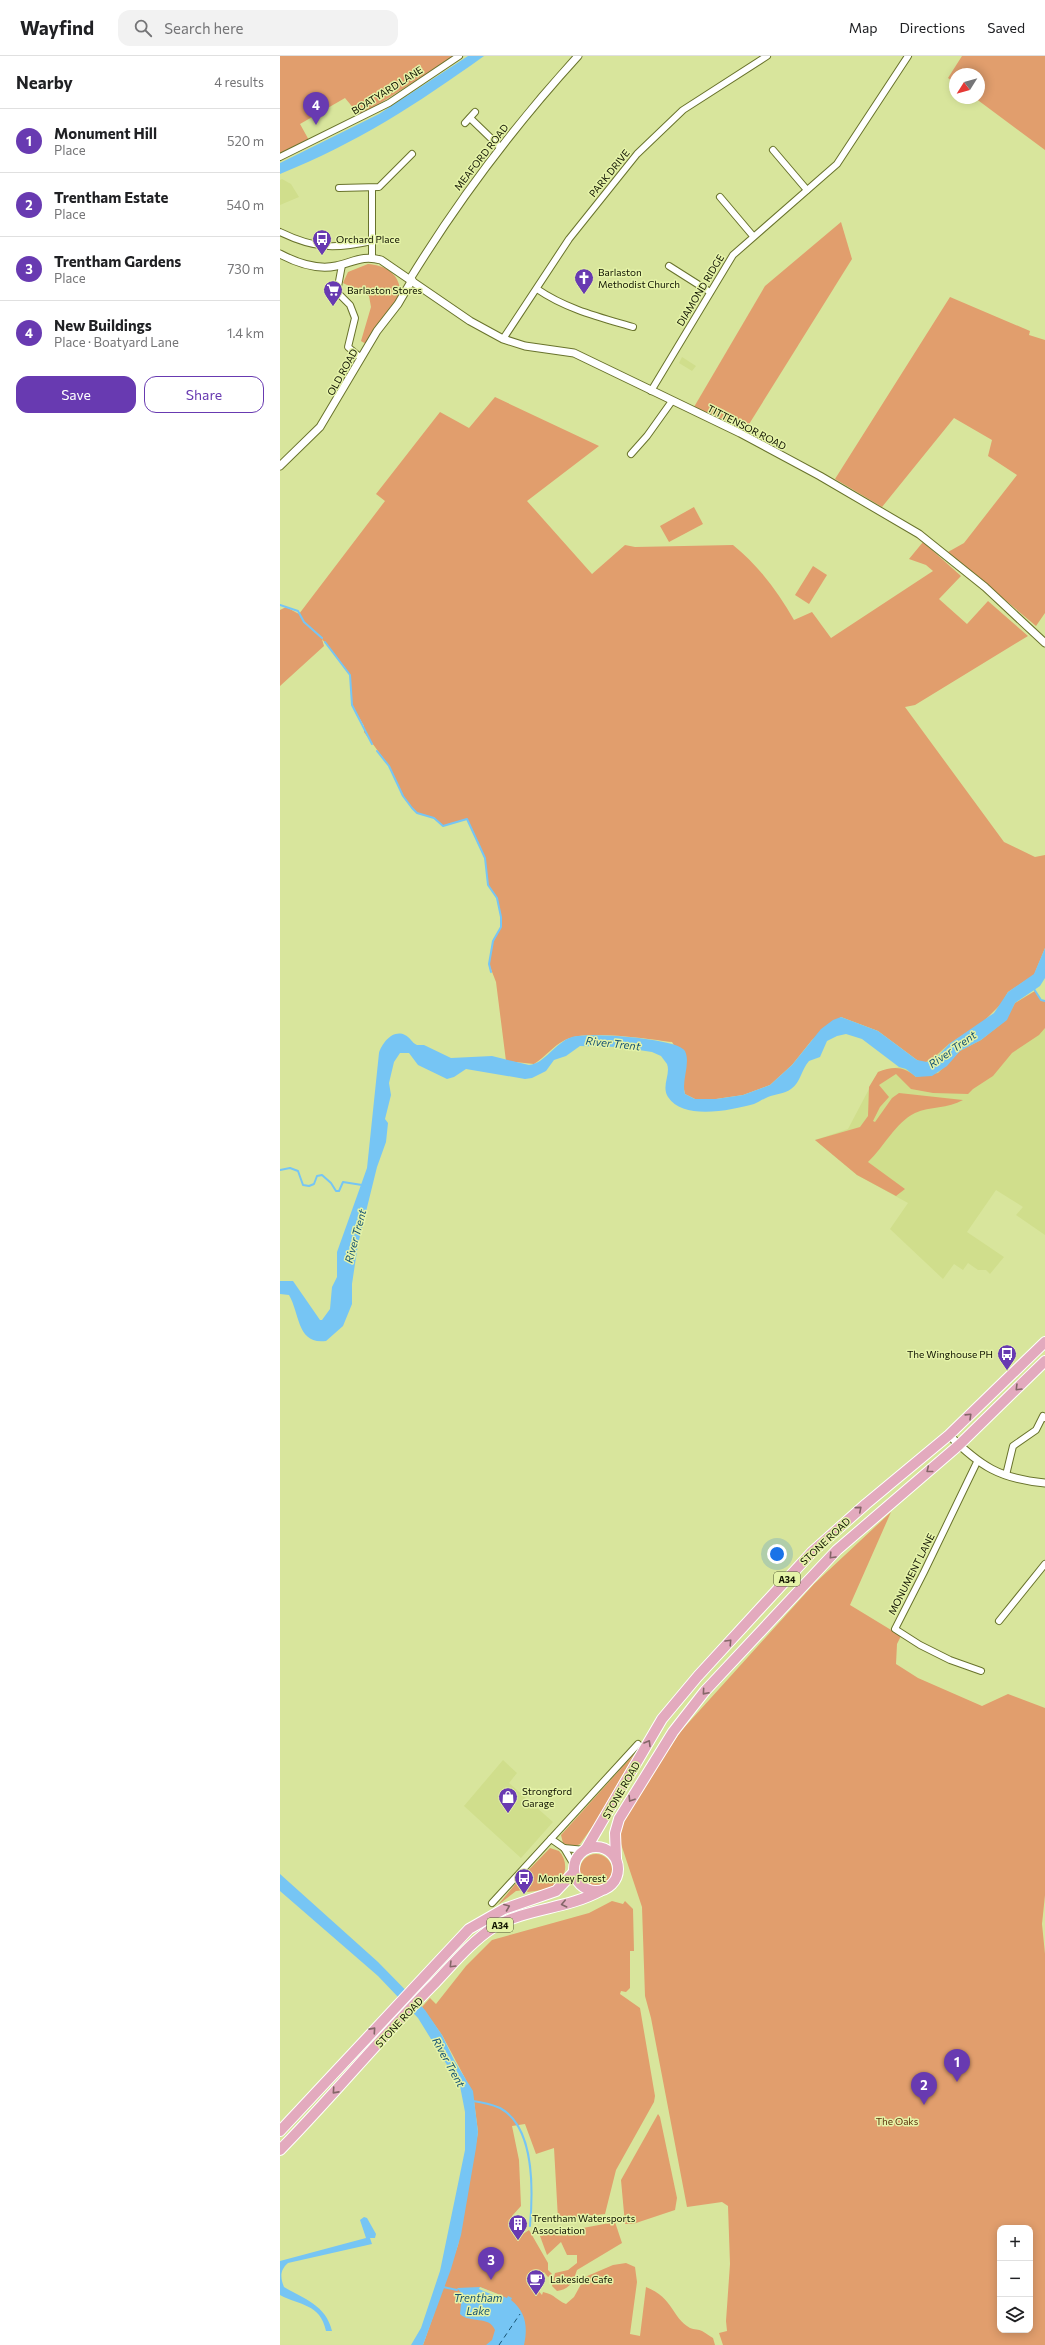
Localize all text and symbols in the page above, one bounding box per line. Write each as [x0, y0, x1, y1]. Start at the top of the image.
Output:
search box [118, 10, 398, 46]
text: Wayfind [20, 16, 94, 39]
icon: search [132, 17, 154, 39]
text: Search here [164, 19, 244, 37]
text: Map [849, 19, 878, 36]
text: Directions [900, 19, 965, 36]
text: Saved [987, 19, 1025, 36]
street label: BOATYARD LANE [349, 63, 425, 117]
north arrow [949, 68, 985, 104]
text: Nearby [16, 72, 73, 93]
text: 4 results [214, 74, 264, 90]
pin: 4 [303, 92, 329, 125]
street label: MEAFORD ROAD [451, 121, 511, 193]
text: Monument Hill [54, 124, 157, 142]
text: 1 [26, 133, 32, 149]
text: 520 m [227, 133, 264, 149]
text: Place [54, 142, 86, 158]
street label: PARK DRIVE [586, 147, 632, 199]
text: Trentham Estate [54, 188, 168, 206]
text: 2 [25, 197, 33, 213]
text: 540 m [226, 197, 264, 213]
text: Place [54, 206, 86, 222]
bus stop icon: Orchard Place [311, 228, 333, 256]
place label: Orchard Place [336, 233, 400, 245]
text: Trentham Gardens [54, 252, 181, 270]
street label: DIAMOND RIDGE [674, 252, 726, 328]
text: 3 [25, 261, 33, 277]
text: 730 m [227, 261, 264, 277]
place label: Barlaston Methodist Church [598, 266, 680, 290]
church icon: Barlaston Methodist Church [573, 267, 595, 295]
text: Place [54, 270, 86, 286]
supermarket icon: Barlaston Stores [322, 279, 344, 307]
place label: Barlaston Stores [347, 284, 422, 296]
text: New Buildings [54, 316, 152, 334]
text: 4 [25, 325, 33, 341]
text: 1.4 km [227, 325, 264, 341]
text: Place · Boatyard Lane [54, 334, 179, 350]
street label: OLD ROAD [324, 346, 360, 398]
button: Save [16, 376, 136, 413]
button: Share [144, 376, 264, 413]
street label: TITTENSOR ROAD [706, 402, 788, 452]
water label: River Trent [926, 1028, 979, 1070]
water label: River Trent [585, 1034, 642, 1052]
water label: River Trent [342, 1207, 369, 1264]
bus stop icon: The Winghouse PH [996, 1343, 1018, 1371]
place label: The Winghouse PH [907, 1348, 993, 1360]
one-way arrow [1015, 1383, 1023, 1391]
one-way arrow [964, 1414, 972, 1421]
one-way arrow [927, 1466, 934, 1473]
one-way arrow [855, 1507, 862, 1514]
street label: STONE ROAD [797, 1515, 853, 1567]
street label: MONUMENT LANE [885, 1531, 937, 1617]
your location [767, 1544, 787, 1564]
one-way arrow [829, 1551, 836, 1559]
road number: A34 [774, 1572, 800, 1586]
one-way arrow [725, 1639, 732, 1647]
one-way arrow [702, 1687, 709, 1694]
one-way arrow [643, 1740, 651, 1747]
street label: STONE ROAD [600, 1759, 642, 1821]
place label: Strongford Garage [522, 1785, 572, 1809]
shop icon: Strongford Garage [497, 1786, 519, 1814]
one-way arrow [629, 1795, 636, 1802]
bus stop icon: Monkey Forest [513, 1867, 535, 1895]
place label: Monkey Forest [538, 1872, 606, 1884]
one-way arrow [560, 1900, 567, 1908]
one-way arrow [503, 1904, 510, 1912]
road number: A34 [487, 1918, 513, 1932]
one-way arrow [449, 1960, 457, 1968]
street label: STONE ROAD [373, 1994, 425, 2050]
one-way arrow [368, 2028, 375, 2035]
water label: River Trent [430, 2035, 468, 2090]
pin: 1 [944, 2049, 970, 2082]
pin: 2 [911, 2072, 937, 2105]
one-way arrow [332, 2086, 340, 2094]
park label: The Oaks [876, 2115, 919, 2127]
place label: Trentham Watersports Association [532, 2212, 636, 2236]
building icon: Trentham Watersports Association [507, 2213, 529, 2241]
map controls [997, 2225, 1033, 2333]
button: + [997, 2225, 1033, 2261]
pin: 3 [478, 2247, 504, 2280]
button: − [997, 2261, 1033, 2297]
cafe icon: Lakeside Cafe [525, 2268, 547, 2296]
place label: Lakeside Cafe [550, 2273, 613, 2285]
water label: Trentham Lake [454, 2291, 503, 2317]
button: layers [997, 2297, 1033, 2333]

